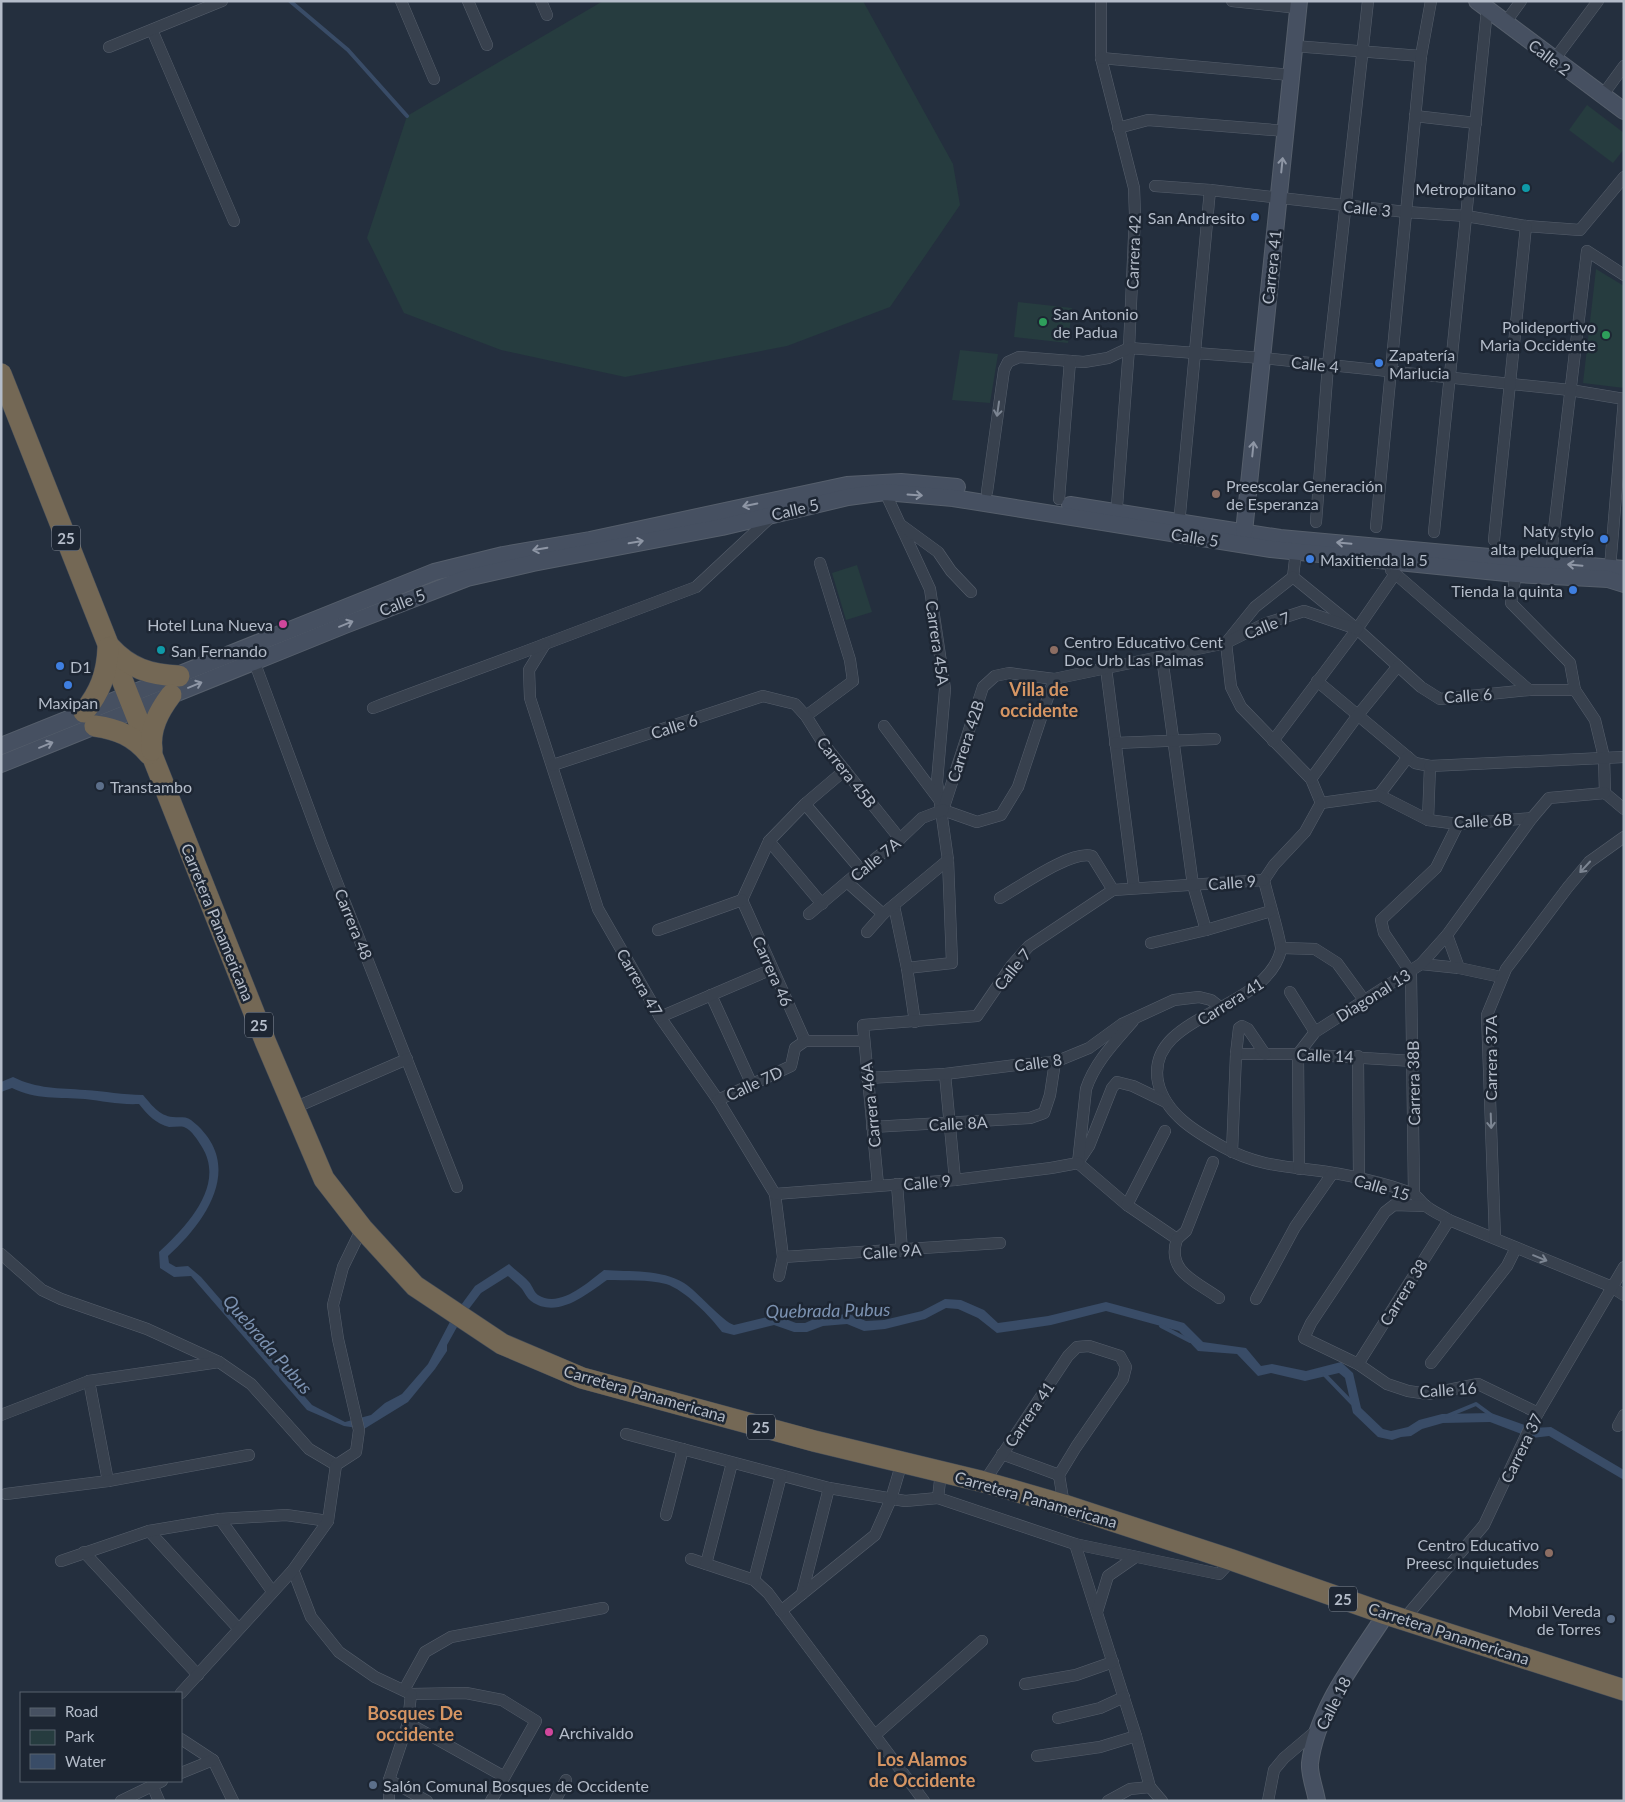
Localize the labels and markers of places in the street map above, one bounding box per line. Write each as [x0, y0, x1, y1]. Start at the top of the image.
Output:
place label: Metropolitano [1415, 179, 1516, 198]
marker: Metropolitano [1520, 182, 1532, 194]
place label: San Andresito [1148, 208, 1245, 227]
marker: San Andresito [1249, 211, 1261, 223]
place label: San Antonio de Padua [1053, 304, 1138, 341]
marker: San Antonio de Padua [1037, 316, 1049, 328]
place label: Polideportivo Maria Occidente [1480, 317, 1596, 354]
marker: Polideportivo Maria Occidente [1600, 329, 1612, 341]
place label: Zapatería Marlucia [1389, 345, 1455, 382]
marker: Zapatería Marlucia [1373, 357, 1385, 369]
place label: Preescolar Generación de Esperanza [1226, 476, 1383, 513]
marker: Preescolar Generación de Esperanza [1210, 488, 1222, 500]
place label: Naty stylo alta peluquería [1490, 521, 1594, 558]
marker: Naty stylo alta peluquería [1598, 533, 1610, 545]
place label: Maxitienda la 5 [1320, 550, 1428, 569]
marker: Maxitienda la 5 [1304, 553, 1316, 565]
place label: Tienda la quinta [1451, 581, 1563, 600]
marker: Tienda la quinta [1567, 584, 1579, 596]
place label: Hotel Luna Nueva [147, 615, 273, 634]
marker: Hotel Luna Nueva [277, 618, 289, 630]
place label: Centro Educativo Cent Doc Urb Las Palmas [1064, 632, 1223, 669]
place label: San Fernando [171, 641, 267, 660]
marker: San Fernando [155, 644, 167, 656]
marker: Centro Educativo Cent Doc Urb Las Palmas [1048, 644, 1060, 656]
place label: D1 [70, 657, 91, 676]
marker: D1 [54, 660, 66, 672]
marker: Maxipan [62, 679, 74, 691]
place label: Maxipan [38, 693, 98, 712]
place label: Transtambo [110, 777, 192, 796]
marker: Transtambo [94, 780, 106, 792]
place label: Centro Educativo Preesc Inquietudes [1406, 1535, 1539, 1572]
marker: Centro Educativo Preesc Inquietudes [1543, 1547, 1555, 1559]
place label: Mobil Vereda de Torres [1508, 1601, 1601, 1638]
marker: Mobil Vereda de Torres [1605, 1613, 1617, 1625]
place label: Archivaldo [559, 1723, 634, 1742]
marker: Archivaldo [543, 1726, 555, 1738]
place label: Salón Comunal Bosques de Occidente [383, 1776, 649, 1795]
marker: Salón Comunal Bosques de Occidente [367, 1779, 379, 1791]

